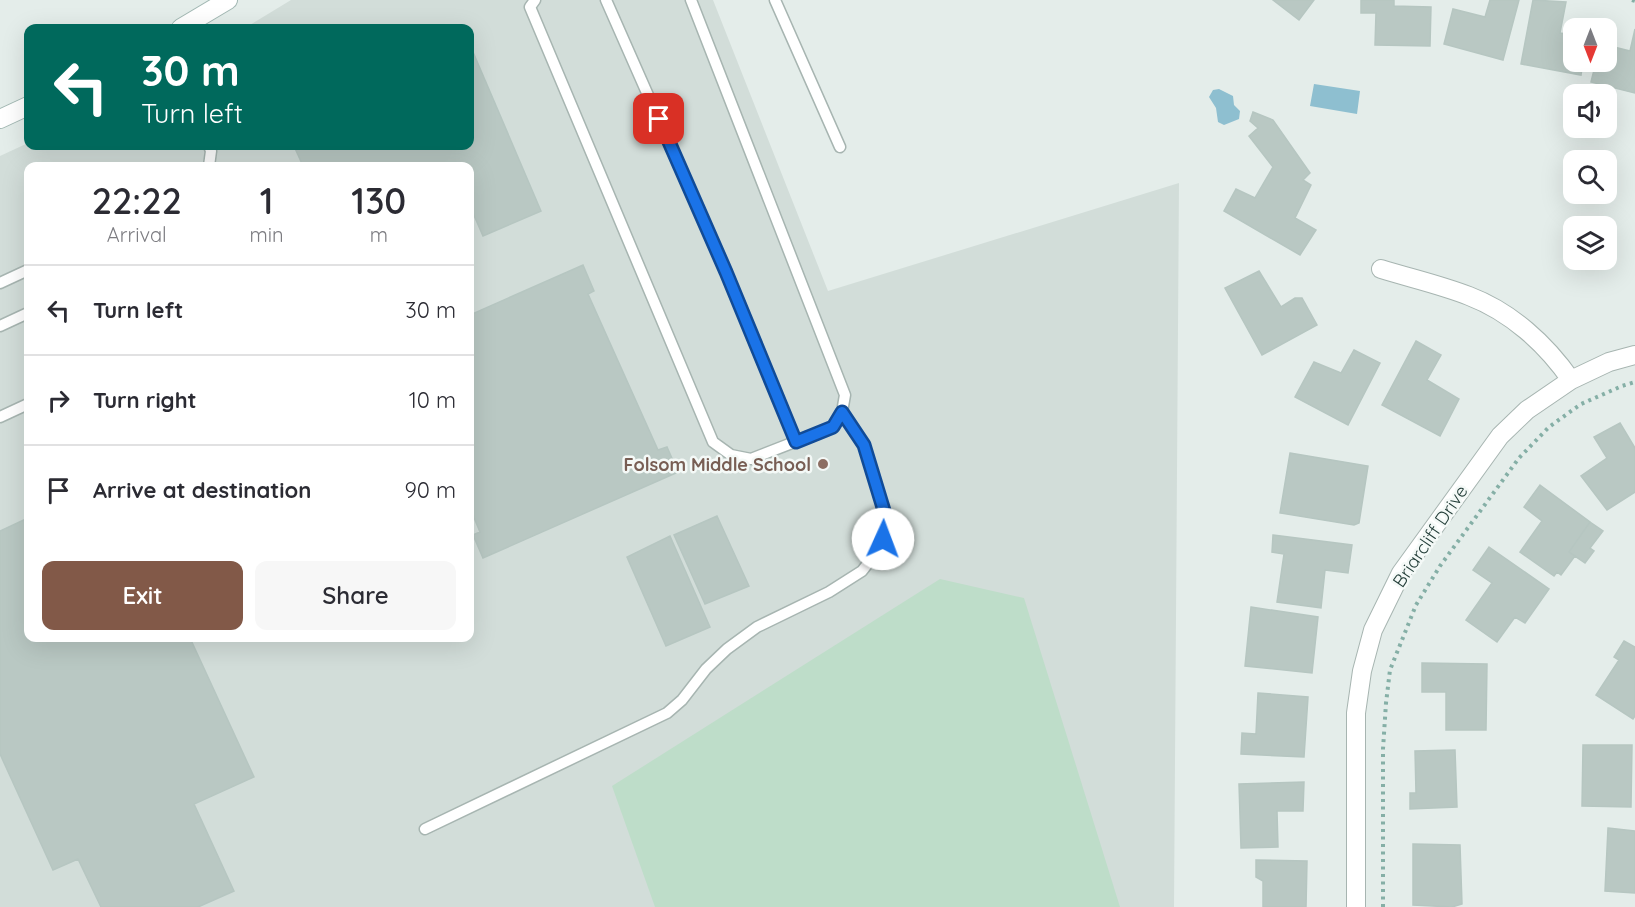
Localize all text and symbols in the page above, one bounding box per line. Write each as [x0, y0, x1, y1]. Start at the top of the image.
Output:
north arrow [1563, 18, 1617, 72]
map controls [1563, 18, 1617, 270]
text: 30 m [141, 44, 240, 97]
icon: left [42, 48, 120, 126]
button: sound [1563, 84, 1617, 138]
pin [633, 93, 684, 144]
text: Turn left [141, 96, 243, 130]
icon: arrive [642, 102, 675, 135]
button: search [1563, 150, 1617, 204]
text: 22:22 [92, 178, 182, 223]
text: 1 [260, 178, 273, 223]
text: 130 [351, 178, 406, 223]
button: layers [1563, 216, 1617, 270]
text: Arrival [107, 222, 167, 247]
text: min [250, 222, 284, 247]
text: m [370, 222, 388, 247]
icon: left [42, 294, 75, 327]
text: Turn left [93, 296, 183, 324]
text: 30 m [405, 296, 456, 324]
icon: right [42, 384, 75, 417]
text: Turn right [93, 386, 197, 414]
text: 10 m [409, 386, 456, 414]
place label: Folsom Middle School [624, 453, 811, 476]
marker: Folsom Middle School [816, 457, 830, 471]
icon: arrive [42, 474, 75, 507]
text: Arrive at destination [93, 476, 311, 504]
text: 90 m [405, 476, 456, 504]
street label: Briarcliff Drive [1387, 480, 1473, 592]
position arrow [851, 507, 915, 571]
button: Exit [42, 561, 243, 630]
button: Share [255, 561, 456, 630]

